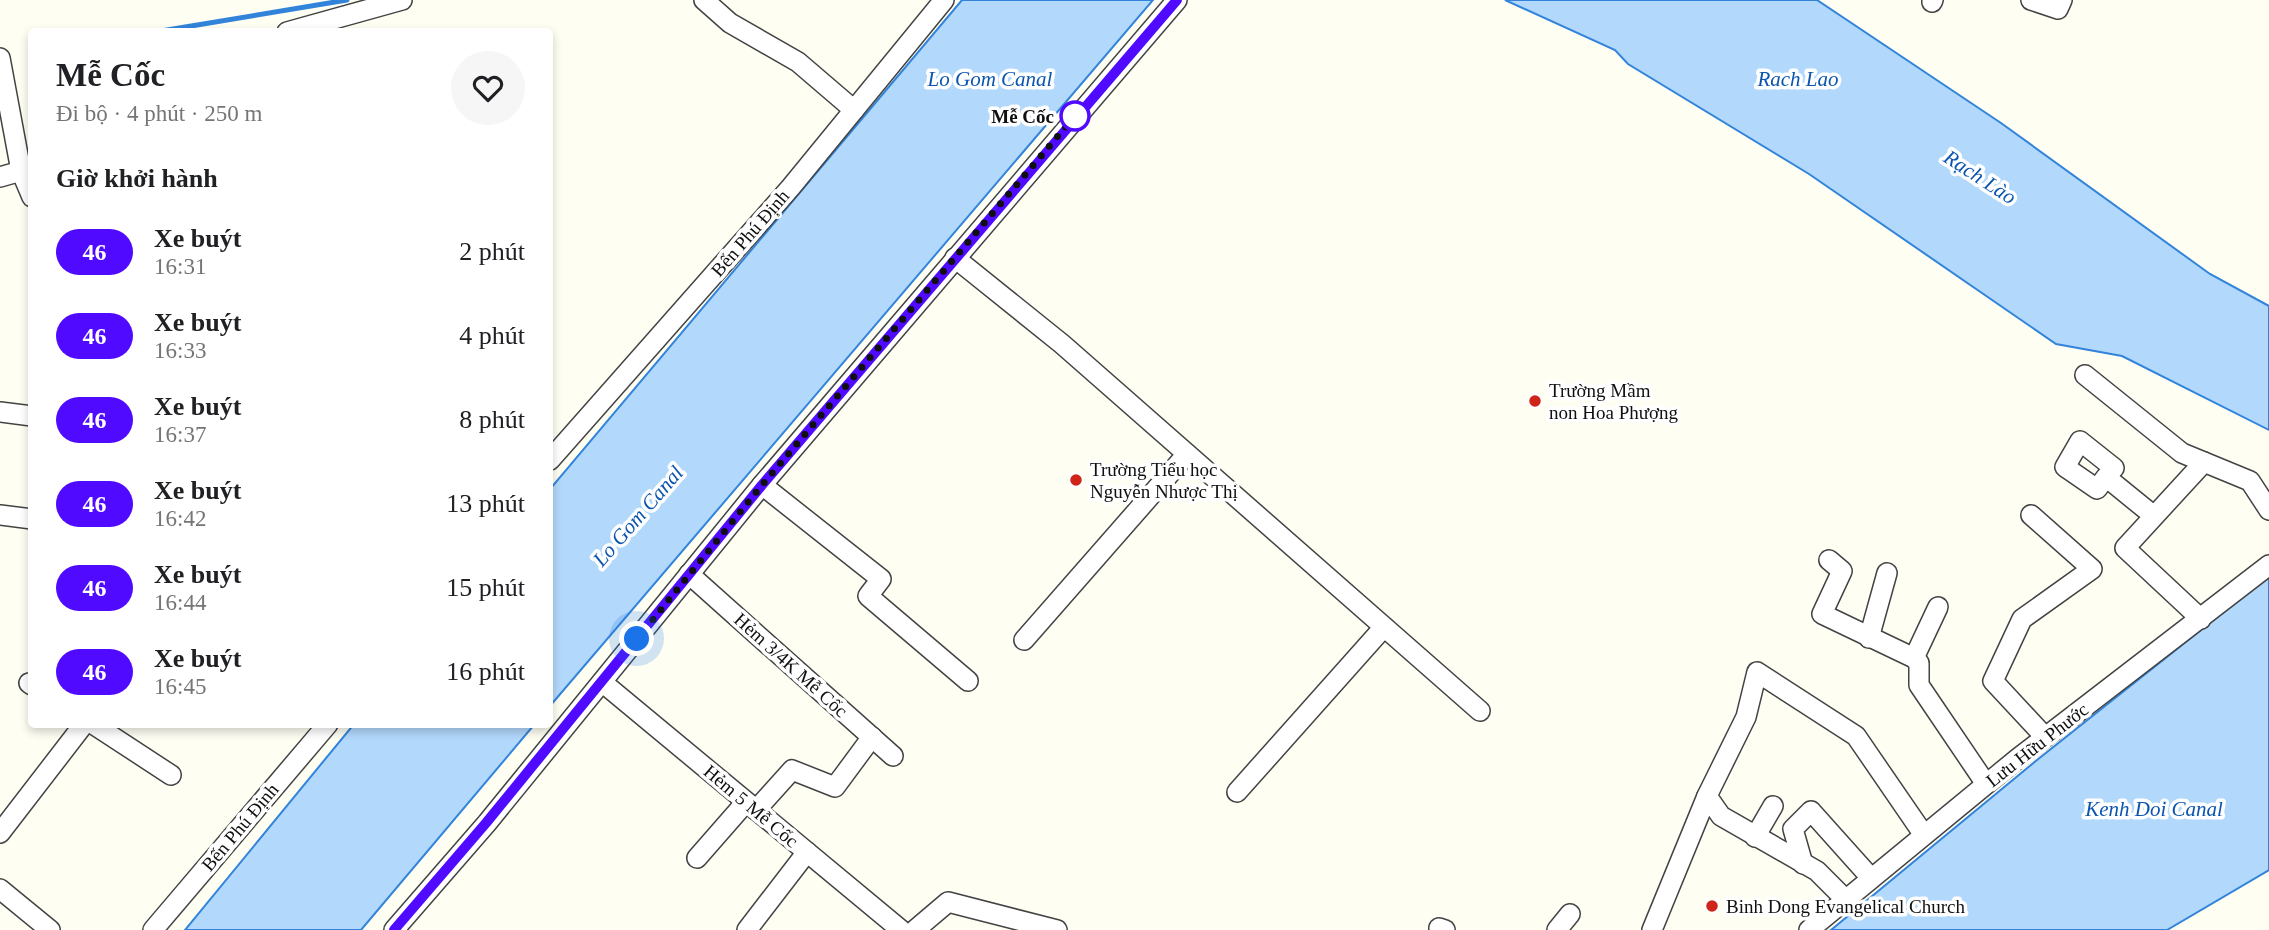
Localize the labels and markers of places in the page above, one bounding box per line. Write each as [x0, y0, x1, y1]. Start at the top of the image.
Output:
marker: Mễ Cốc [1060, 101, 1090, 131]
place label: Mễ Cốc [991, 106, 1054, 127]
place label: Trường Mầm non Hoa Phượng [1549, 380, 1679, 423]
marker: Trường Mầm non Hoa Phượng [1527, 393, 1543, 409]
place label: Trường Tiểu học Nguyễn Nhược Thị [1090, 459, 1238, 502]
marker: Trường Tiểu học Nguyễn Nhược Thị [1068, 472, 1084, 488]
place label: Binh Dong Evangelical Church [1726, 896, 1966, 917]
marker: Binh Dong Evangelical Church [1704, 898, 1720, 914]

